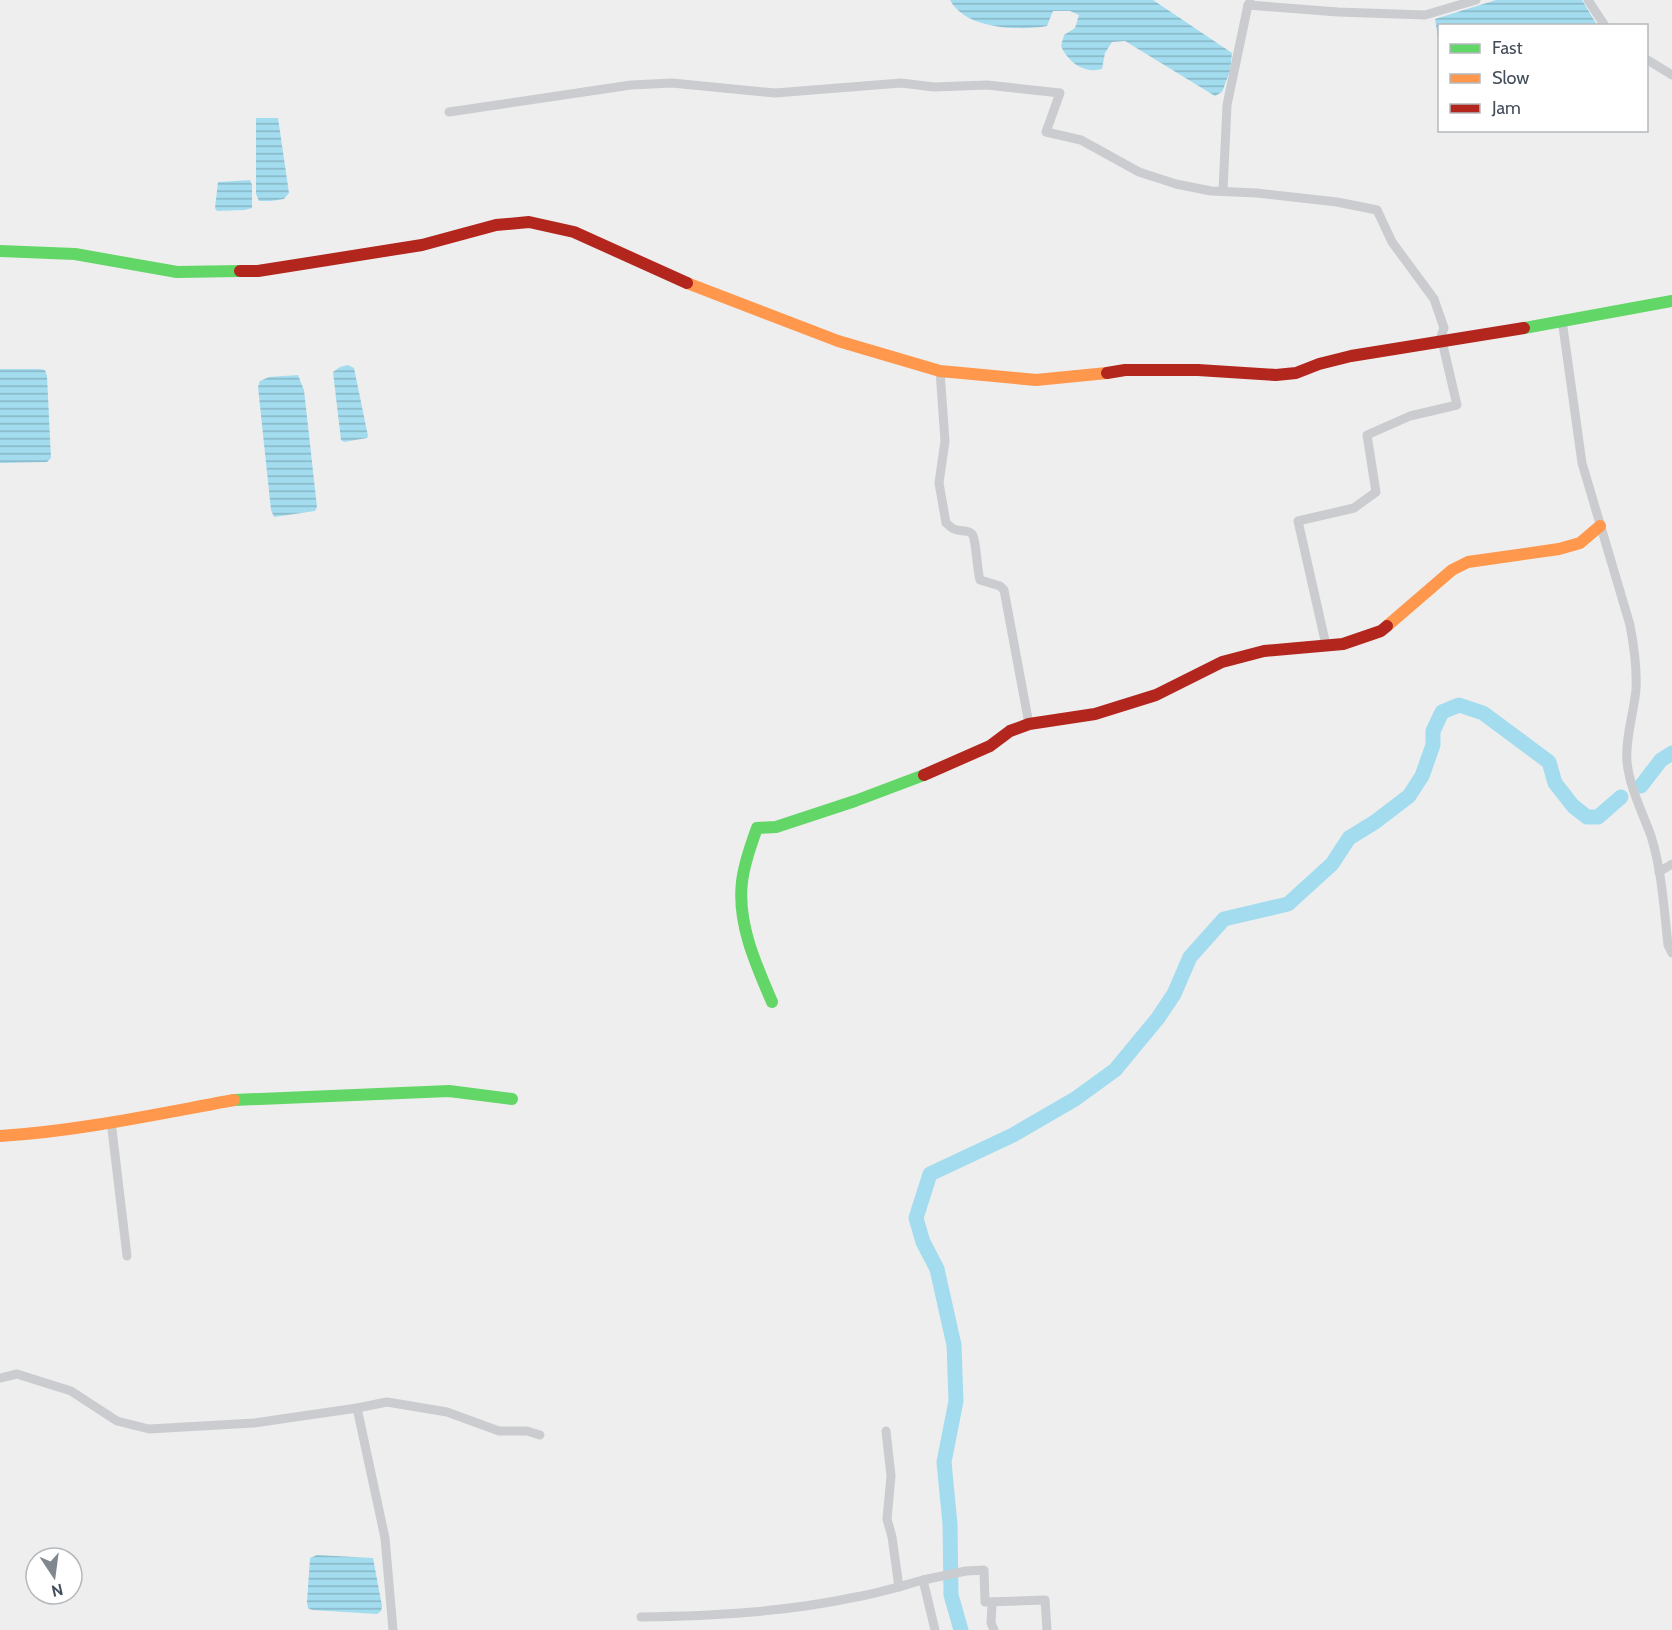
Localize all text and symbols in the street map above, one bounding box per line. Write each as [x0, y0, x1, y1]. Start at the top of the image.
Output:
legend [1438, 24, 1648, 132]
text: Fast [1492, 37, 1523, 59]
text: Slow [1492, 67, 1529, 89]
text: Jam [1491, 97, 1521, 119]
north arrow [24, 1546, 84, 1606]
text: N [50, 1580, 65, 1601]

